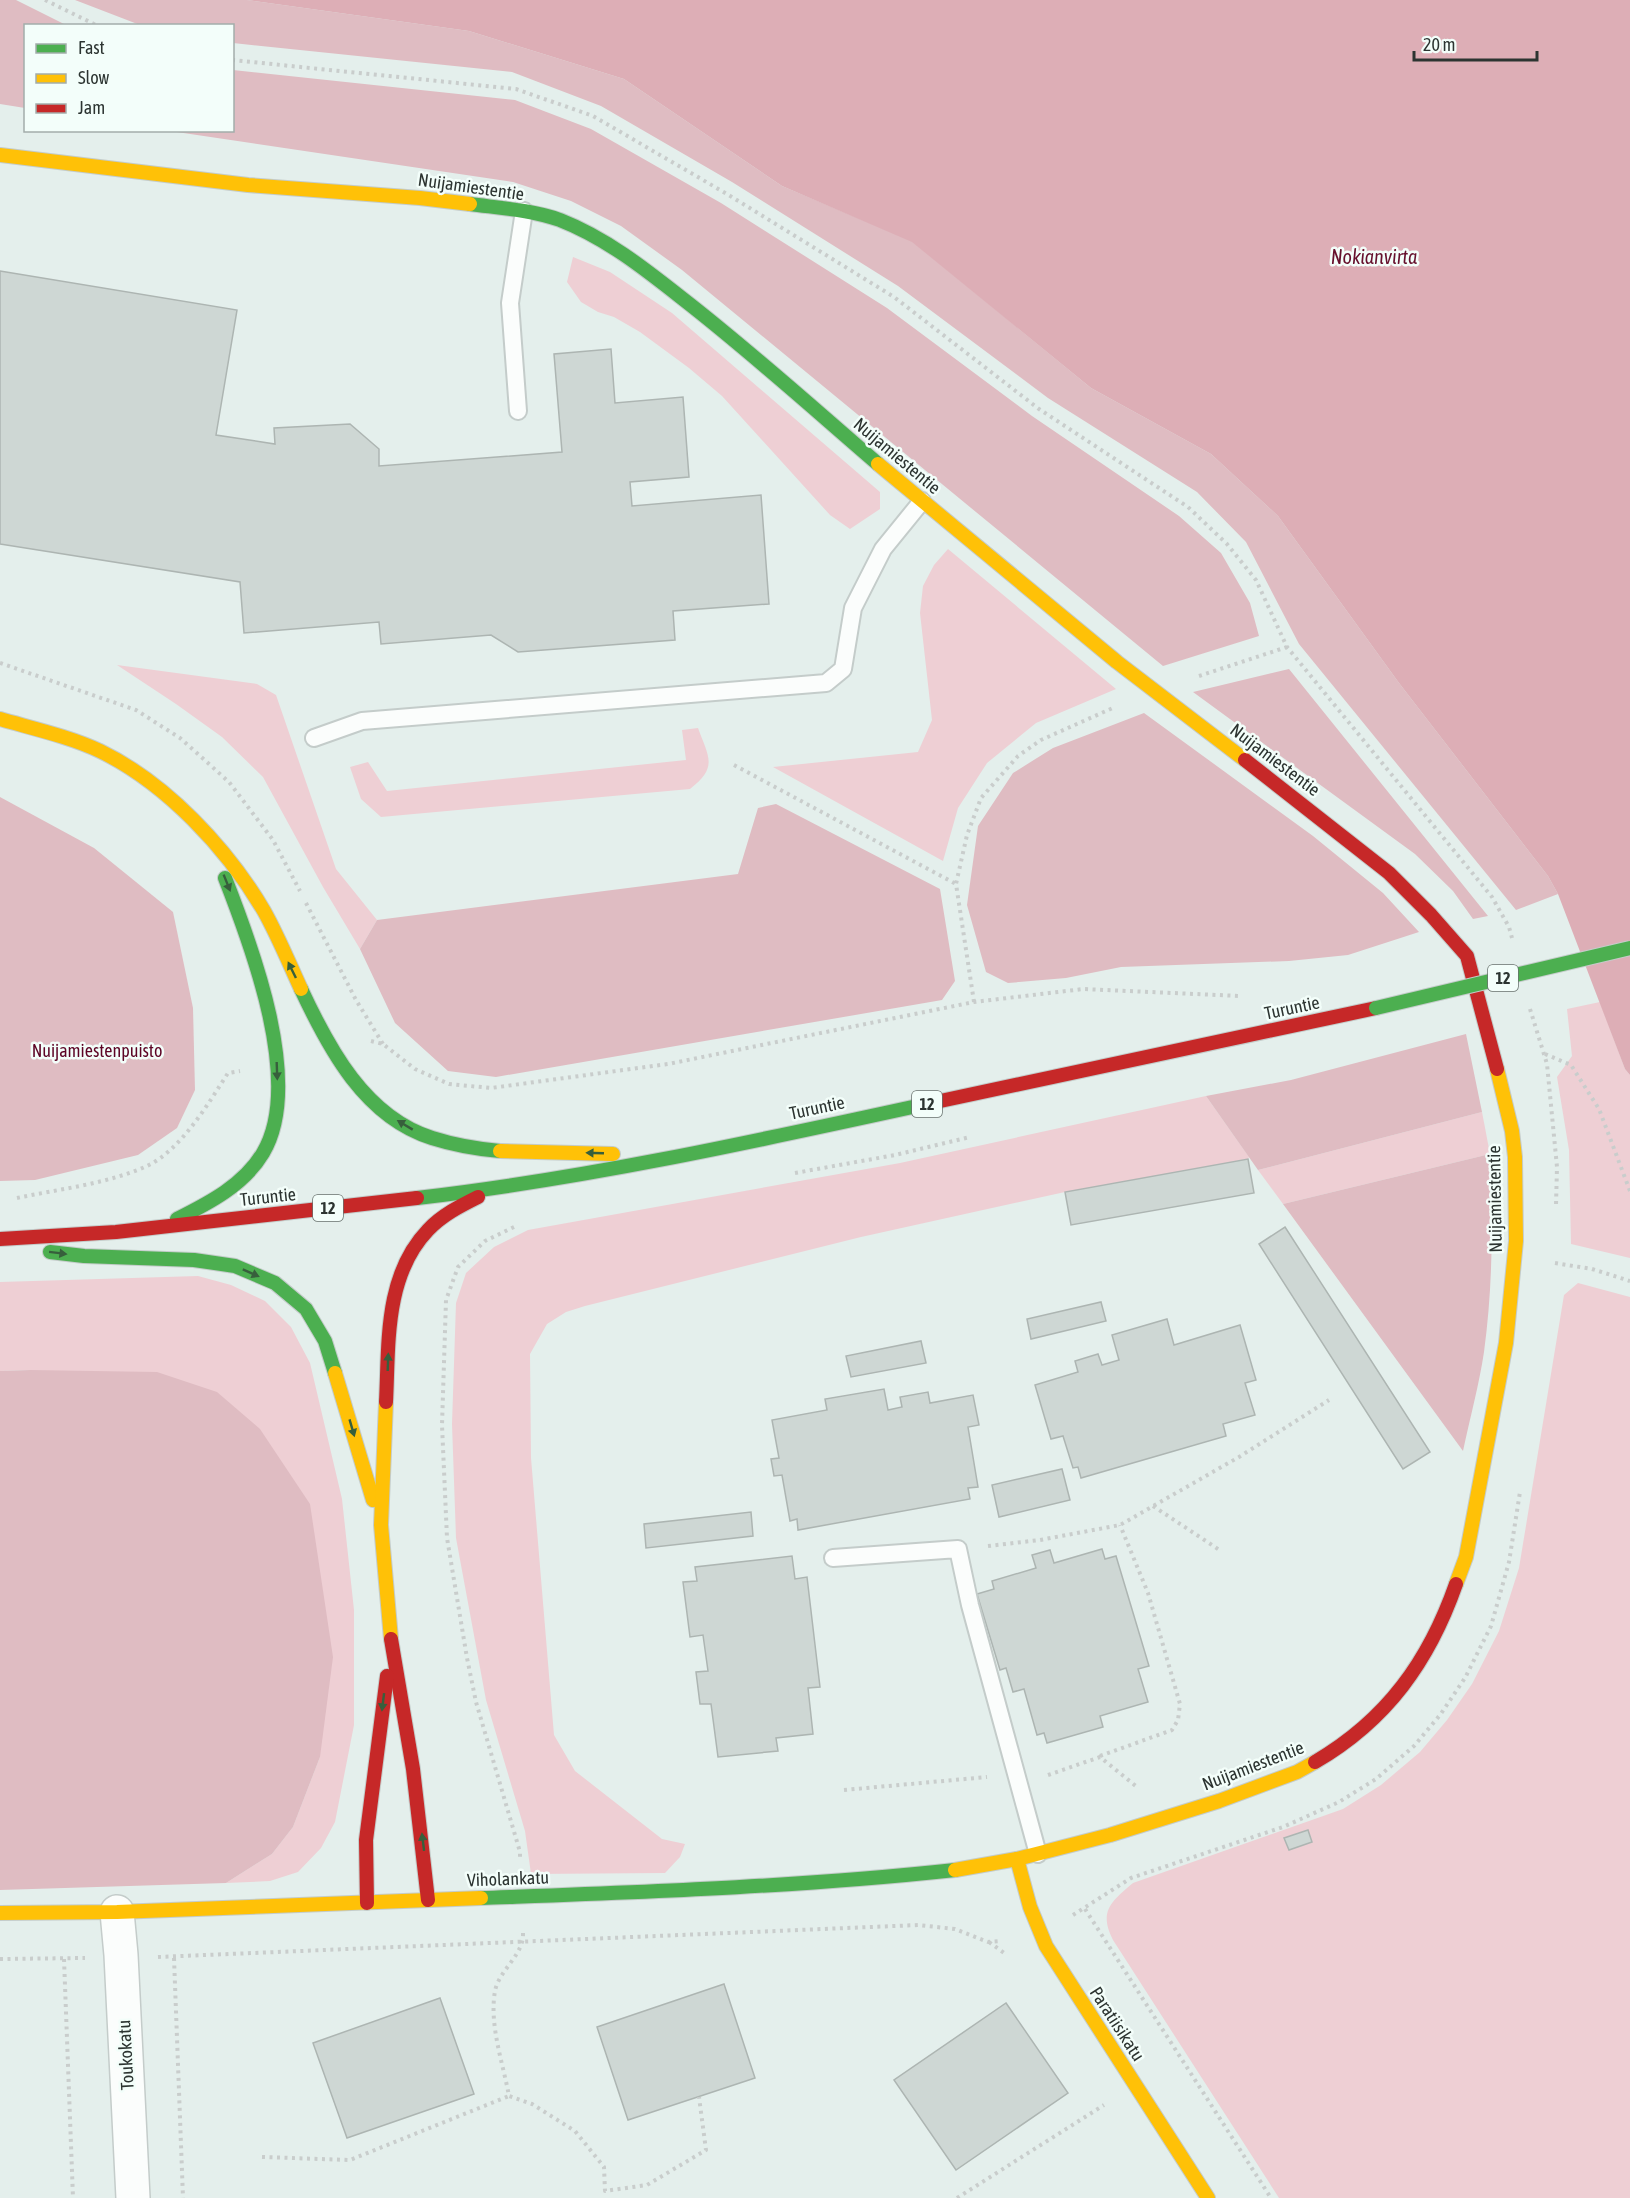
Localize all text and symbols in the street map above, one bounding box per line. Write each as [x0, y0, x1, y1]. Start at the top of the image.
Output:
legend [24, 24, 234, 132]
scale bar [1414, 24, 1537, 62]
text: 20 m [1423, 34, 1455, 55]
text: Fast [78, 37, 105, 58]
text: Slow [78, 67, 109, 88]
text: Jam [78, 97, 105, 118]
street label: Nuijamiestentie [417, 169, 526, 204]
water label: Nokianvirta [1331, 245, 1417, 268]
street label: Nuijamiestentie [850, 413, 945, 498]
street label: Nuijamiestentie [1226, 719, 1324, 800]
one-way arrow [222, 875, 232, 893]
one-way arrow [288, 961, 297, 978]
road number: 12 [1488, 965, 1518, 991]
street label: Turuntie [1262, 991, 1321, 1024]
park label: Nuijamiestenpuisto [32, 1040, 162, 1061]
one-way arrow [273, 1061, 282, 1080]
street label: Turuntie [787, 1091, 846, 1124]
road number: 12 [912, 1091, 942, 1117]
one-way arrow [397, 1119, 413, 1130]
street label: Nuijamiestentie [1483, 1145, 1506, 1253]
one-way arrow [586, 1148, 605, 1158]
street label: Turuntie [239, 1183, 297, 1210]
road number: 12 [313, 1195, 343, 1221]
one-way arrow [49, 1248, 68, 1257]
one-way arrow [242, 1268, 260, 1278]
one-way arrow [383, 1352, 392, 1371]
one-way arrow [348, 1419, 357, 1437]
one-way arrow [379, 1693, 388, 1712]
street label: Nuijamiestentie [1199, 1737, 1307, 1795]
one-way arrow [418, 1833, 428, 1852]
street label: Viholankatu [467, 1867, 549, 1890]
street label: Paratiisikatu [1086, 1983, 1149, 2065]
street label: Toukokatu [113, 2019, 138, 2091]

